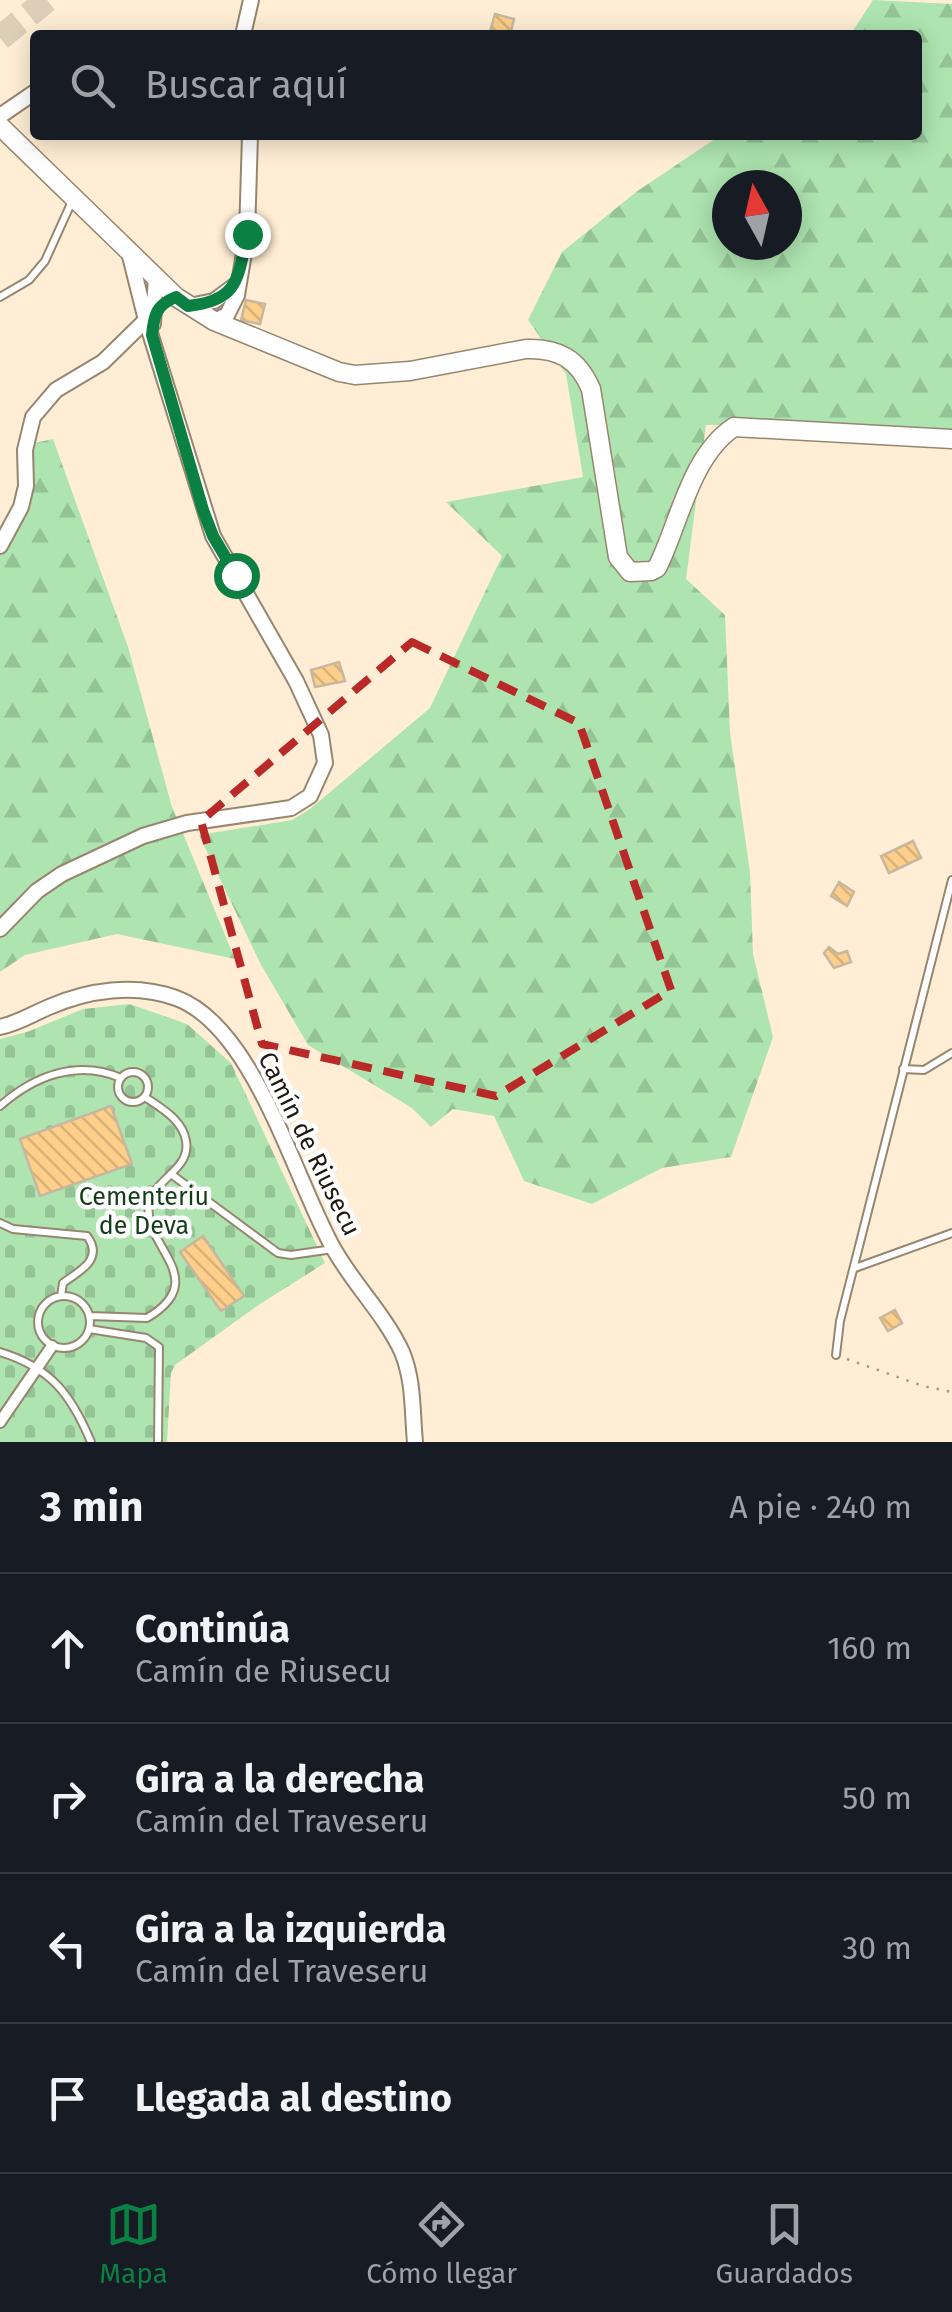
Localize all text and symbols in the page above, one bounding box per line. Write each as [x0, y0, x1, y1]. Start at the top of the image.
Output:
search box [30, 30, 922, 140]
icon: search [65, 58, 120, 113]
text: Buscar aquí [145, 62, 347, 108]
north arrow [712, 170, 802, 260]
route end [225, 212, 271, 258]
route start [214, 553, 260, 599]
street label: Camín de Riusecu [252, 1047, 366, 1241]
park label: Cementeriu de Deva [79, 1182, 209, 1241]
text: 3 min [40, 1482, 143, 1532]
text: A pie · 240 m [729, 1488, 912, 1526]
text: Continúa [135, 1606, 290, 1652]
icon: ahead [40, 1621, 95, 1676]
text: 160 m [827, 1629, 912, 1667]
text: Camín de Riusecu [135, 1652, 392, 1690]
text: Gira a la derecha [135, 1756, 425, 1802]
icon: right [40, 1771, 95, 1826]
text: 50 m [842, 1779, 912, 1817]
text: Camín del Traveseru [135, 1802, 428, 1840]
text: Gira a la izquierda [135, 1906, 447, 1952]
icon: left [40, 1921, 95, 1976]
text: 30 m [842, 1929, 912, 1967]
text: Camín del Traveseru [135, 1952, 428, 1990]
icon: arrive [40, 2071, 95, 2126]
text: Llegada al destino [135, 2075, 452, 2121]
tab: Mapa [99, 2197, 168, 2290]
tab: Cómo llegar [366, 2197, 517, 2290]
tab: Guardados [715, 2197, 853, 2290]

